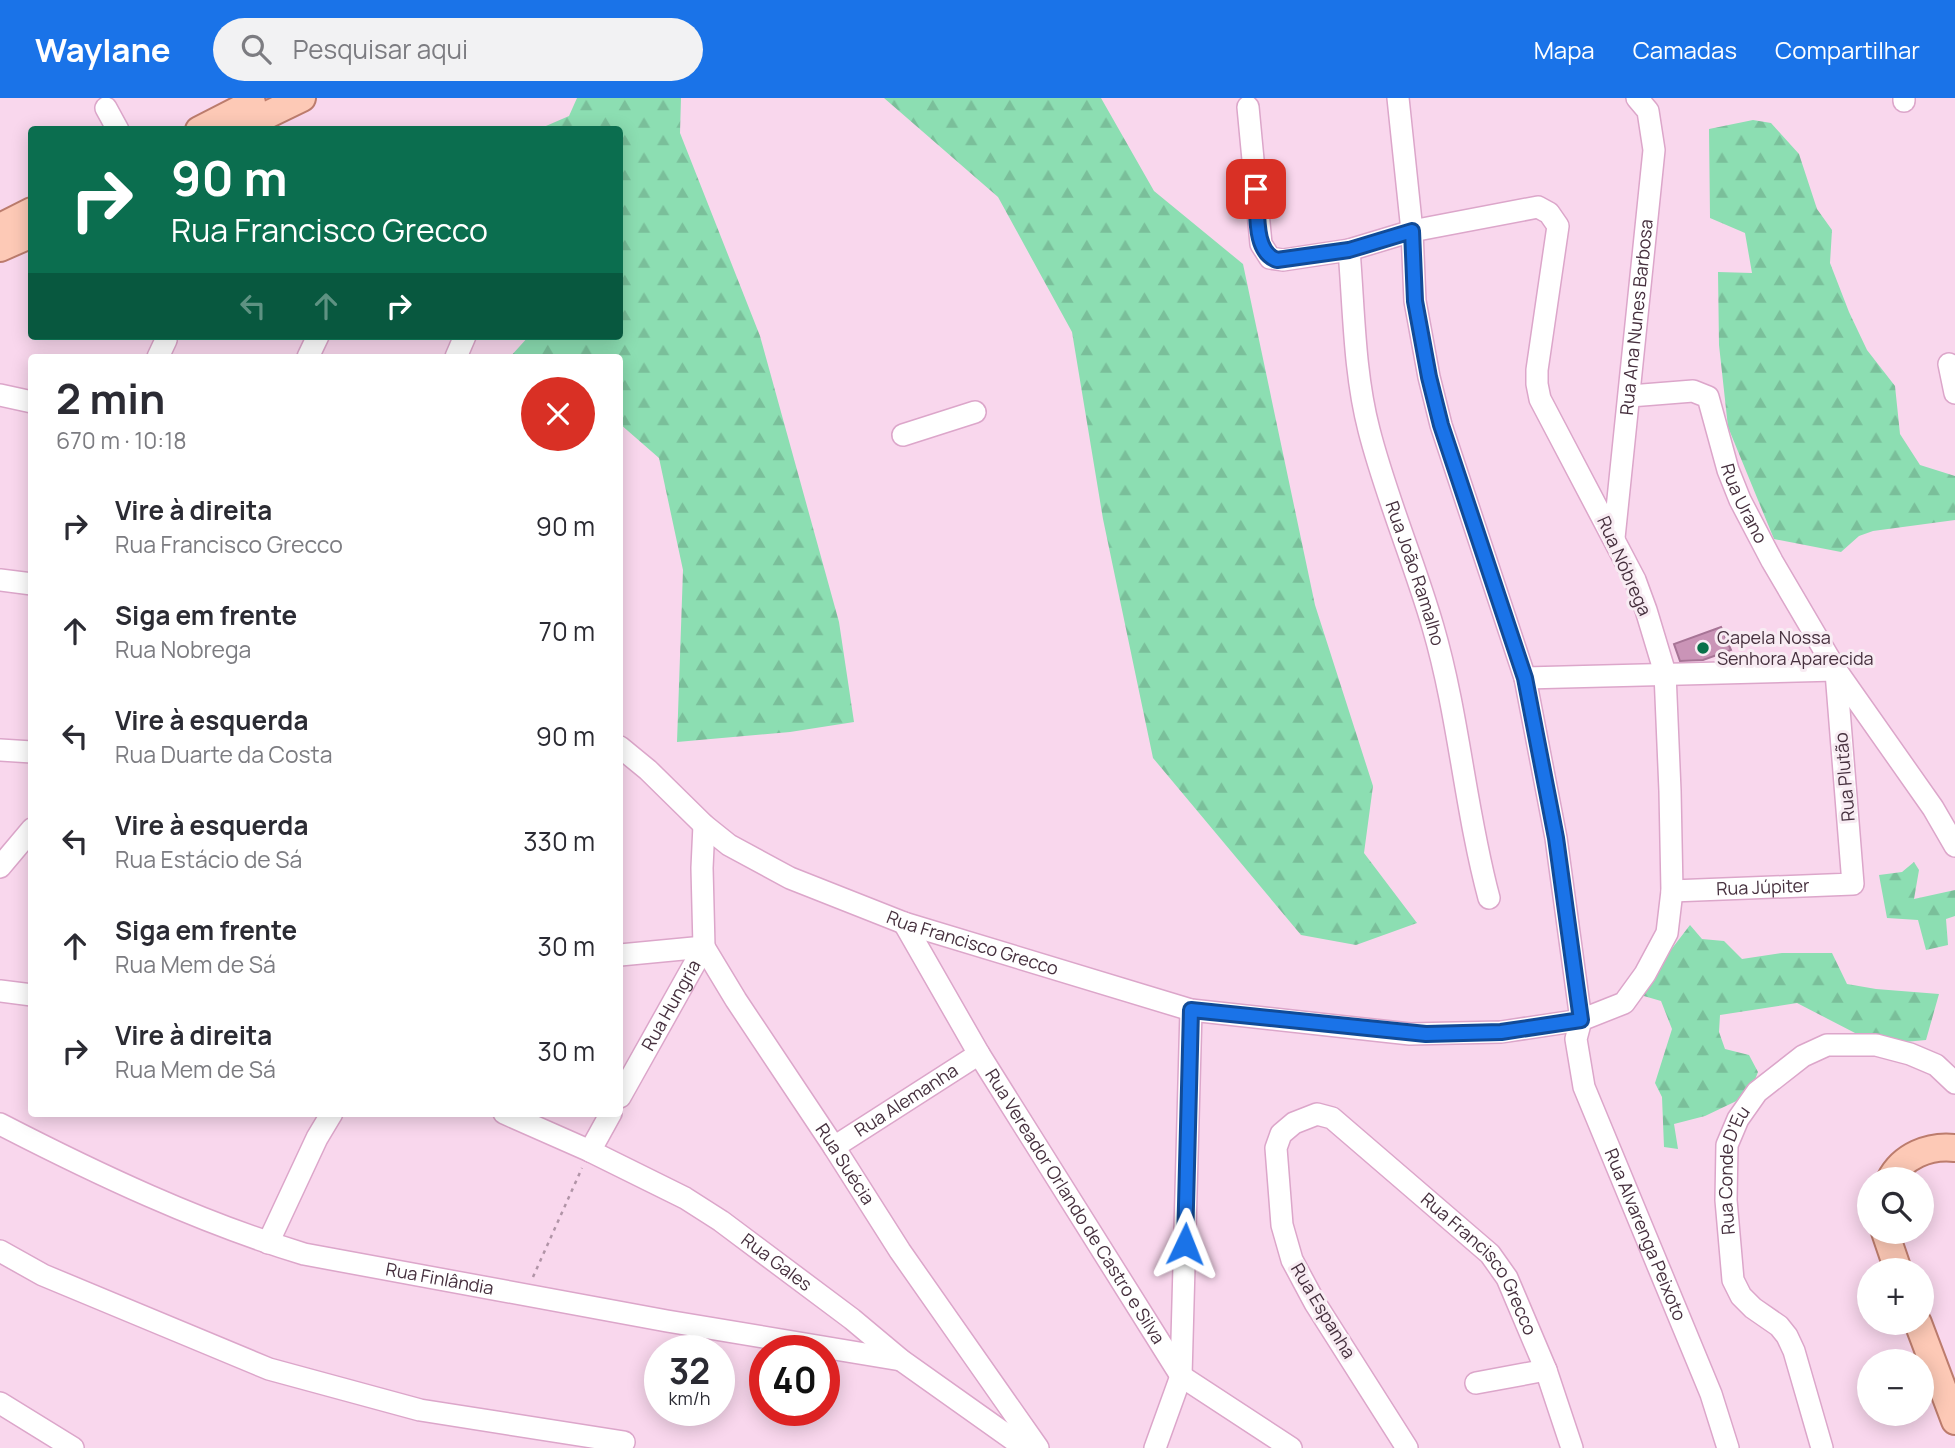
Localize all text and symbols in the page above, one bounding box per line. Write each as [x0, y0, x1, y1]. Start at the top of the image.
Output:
search box [213, 18, 703, 81]
text: Waylane [35, 27, 171, 72]
icon: search [237, 30, 275, 68]
text: Pesquisar aqui [293, 31, 468, 67]
text: Mapa [1534, 33, 1595, 66]
text: Camadas [1633, 33, 1737, 66]
text: Compartilhar [1775, 33, 1920, 66]
text: 90 m [171, 144, 288, 211]
icon: right [56, 154, 147, 245]
pin [1226, 159, 1286, 219]
icon: arrive [1237, 170, 1275, 208]
text: Rua Francisco Grecco [171, 208, 488, 252]
street label: Rua Ana Nunes Barbosa [1614, 218, 1658, 416]
icon: left [234, 287, 272, 325]
icon: ahead [307, 287, 345, 325]
icon: right [380, 287, 418, 325]
text: 2 min [56, 369, 165, 427]
button: close [521, 377, 595, 451]
text: 670 m · 10:18 [56, 424, 187, 456]
street label: Rua Urano [1716, 461, 1774, 547]
text: Vire à direita [115, 492, 272, 528]
street label: Rua João Ramalho [1380, 498, 1451, 648]
icon: right [56, 507, 94, 545]
text: 90 m [536, 508, 595, 544]
street label: Rua Nóbrega [1592, 512, 1658, 619]
text: Rua Francisco Grecco [115, 528, 343, 560]
text: Siga em frente [115, 597, 297, 633]
icon: ahead [56, 612, 94, 650]
text: 70 m [539, 613, 595, 649]
place label: Capela Nossa Senhora Aparecida [1717, 625, 1874, 670]
text: Rua Nobrega [115, 633, 251, 665]
marker: Capela Nossa Senhora Aparecida [1695, 640, 1711, 656]
text: Vire à esquerda [115, 702, 308, 738]
icon: left [56, 717, 94, 755]
text: 90 m [536, 718, 595, 754]
street label: Rua Plutão [1828, 732, 1860, 823]
text: Rua Duarte da Costa [115, 738, 333, 770]
text: Vire à esquerda [115, 807, 308, 843]
icon: left [56, 822, 94, 860]
text: 330 m [523, 823, 595, 859]
text: Rua Estácio de Sá [115, 843, 302, 875]
street label: Rua Júpiter [1716, 873, 1811, 900]
street label: Rua Francisco Grecco [883, 904, 1061, 980]
text: Siga em frente [115, 912, 297, 948]
icon: ahead [56, 927, 94, 965]
text: 30 m [538, 928, 595, 964]
text: Rua Mem de Sá [115, 948, 276, 980]
street label: Rua Hungria [635, 955, 706, 1055]
text: Vire à direita [115, 1017, 272, 1053]
icon: right [56, 1032, 94, 1070]
text: 30 m [538, 1033, 595, 1069]
text: Rua Mem de Sá [115, 1053, 276, 1085]
street label: Rua Alemanha [850, 1058, 962, 1142]
street label: Rua Vereador Orlando de Castro e Silva [980, 1064, 1171, 1348]
street label: Rua Conde D'Eu [1713, 1101, 1755, 1236]
street label: Rua Suécia [811, 1119, 881, 1209]
street label: Rua Alvarenga Peixoto [1600, 1145, 1692, 1324]
map controls [1857, 1167, 1934, 1426]
button: search [1857, 1167, 1934, 1244]
street label: Rua Francisco Grecco [1416, 1187, 1543, 1339]
position arrow [1148, 1207, 1222, 1281]
street label: Rua Gales [737, 1227, 817, 1296]
street label: Rua Finlândia [384, 1256, 496, 1300]
street label: Rua Espanha [1286, 1258, 1362, 1363]
button: + [1857, 1258, 1934, 1335]
speed limit sign: 40 [749, 1335, 840, 1426]
text: 32 [669, 1347, 710, 1395]
button: − [1857, 1349, 1934, 1426]
text: km/h [669, 1386, 710, 1410]

